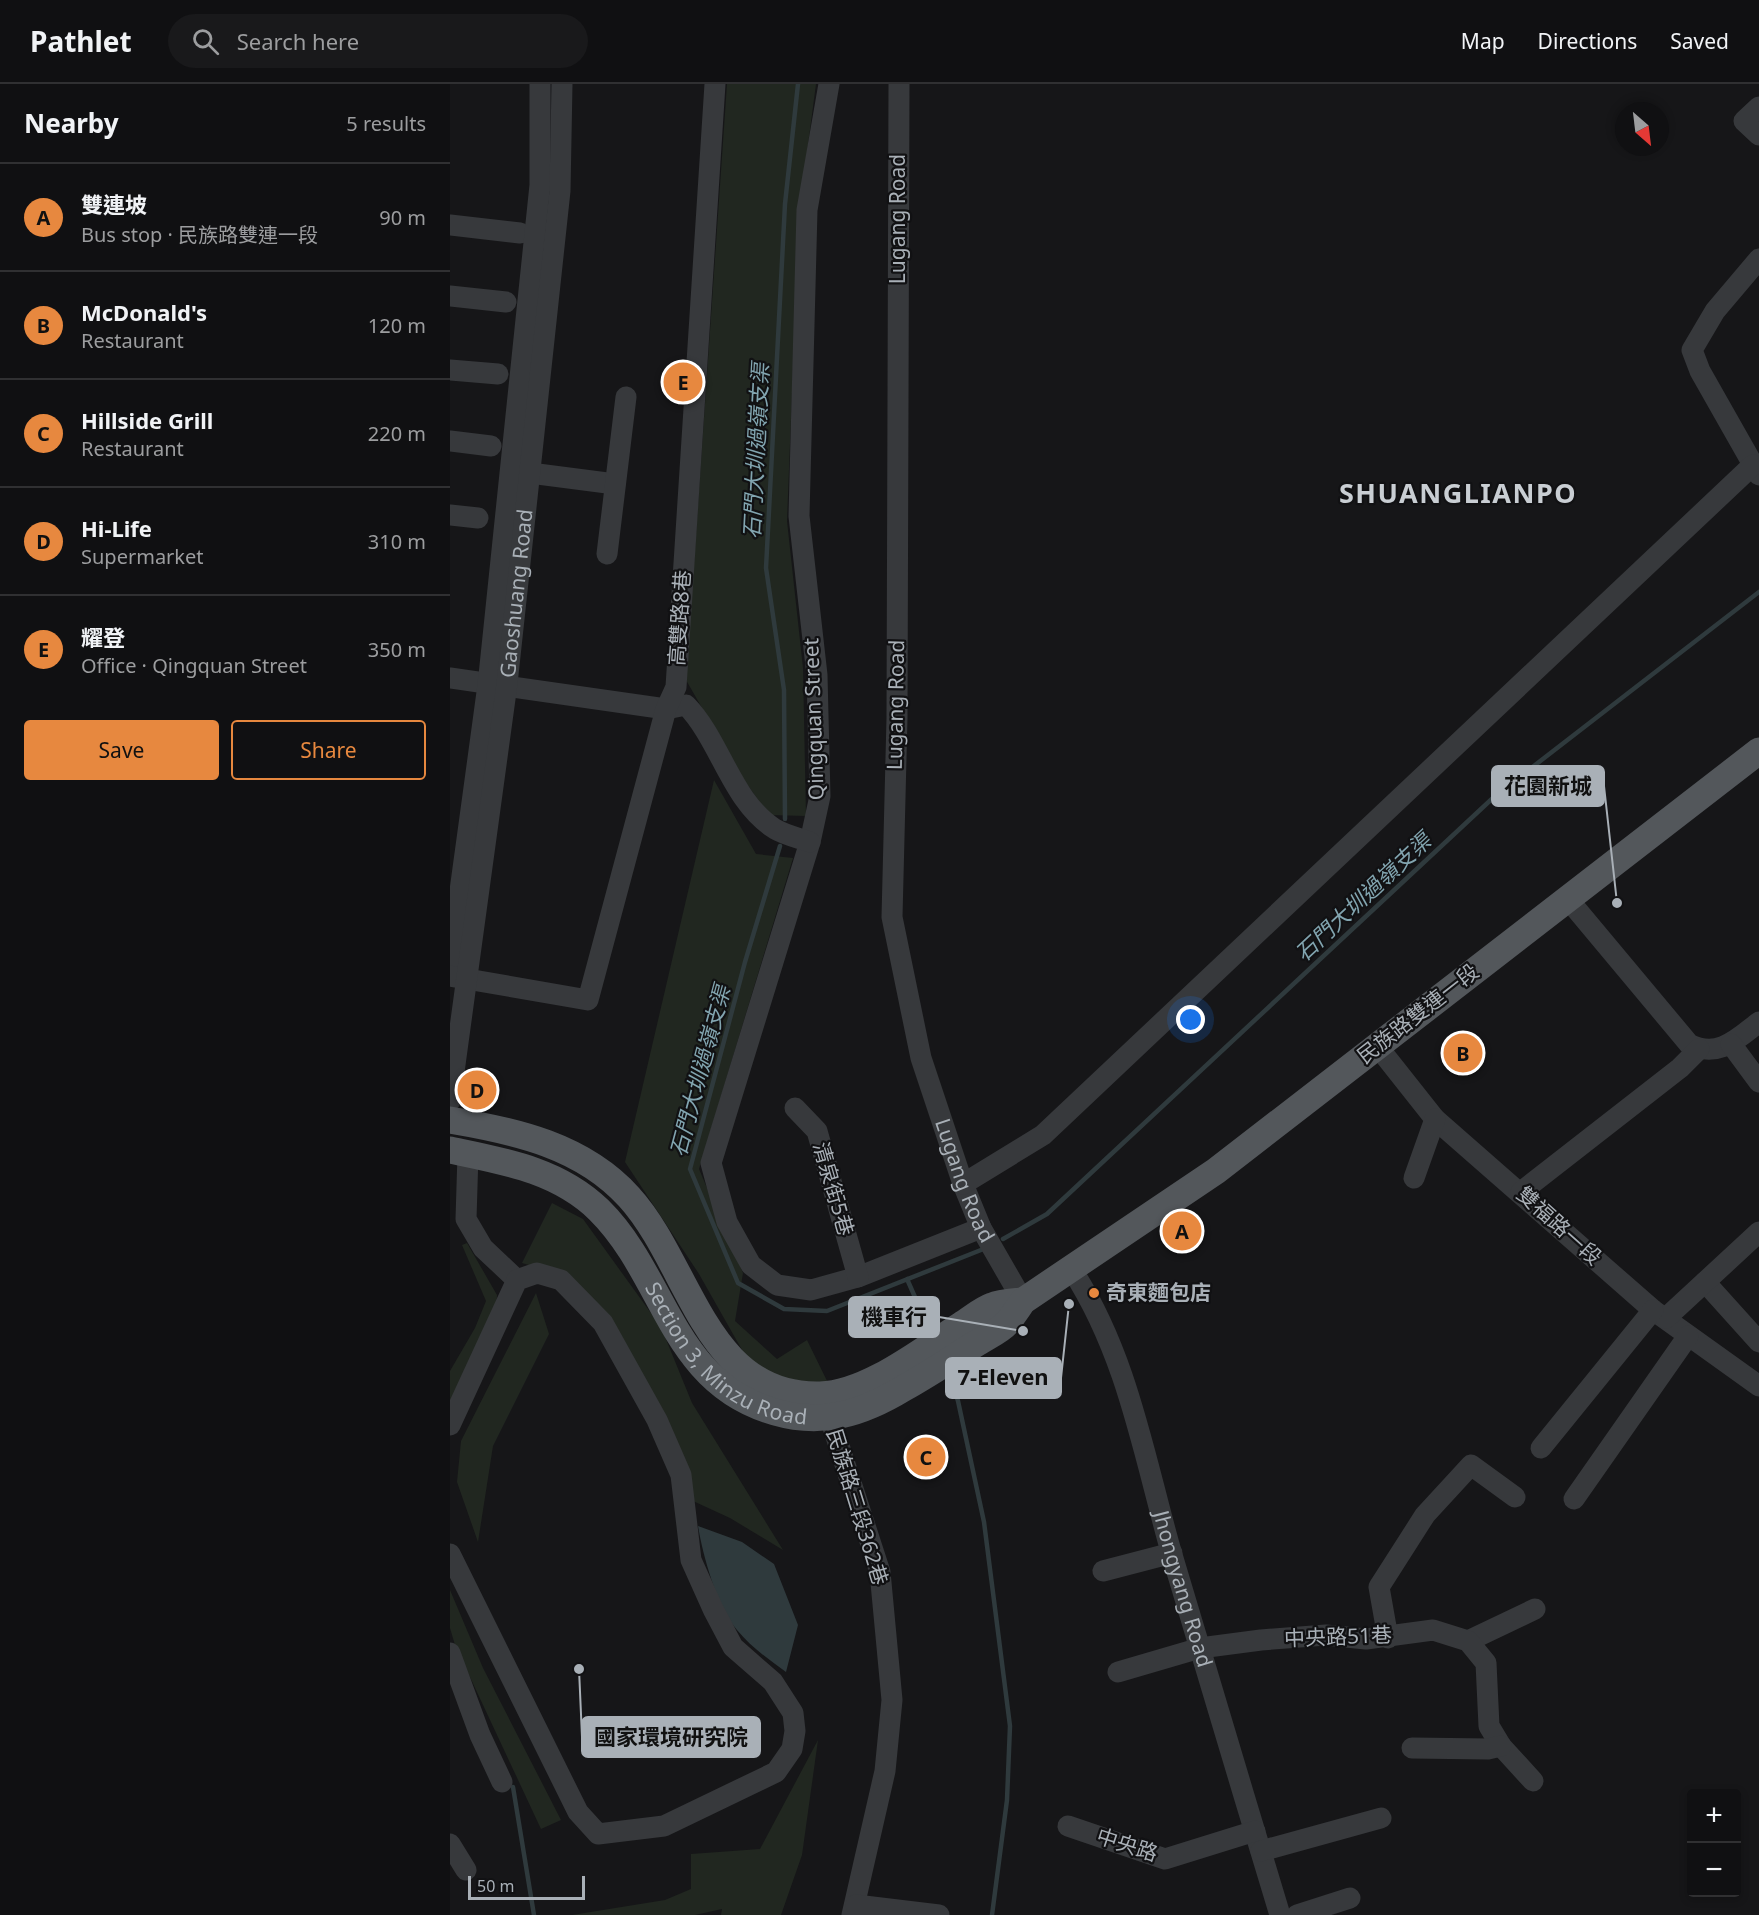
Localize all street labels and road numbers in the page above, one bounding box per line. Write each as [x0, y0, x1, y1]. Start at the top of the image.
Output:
street label: Lugang Road [883, 154, 911, 284]
street label: Gaoshuang Road [493, 508, 539, 679]
street label: 高雙路8巷 [662, 569, 696, 667]
street label: Qingquan Street [796, 637, 830, 801]
street label: Lugang Road [880, 639, 910, 770]
street label: 民族路雙連一段 [1351, 957, 1484, 1069]
street label: Lugang Road [929, 1115, 1001, 1247]
street label: 清泉街5巷 [807, 1139, 861, 1239]
street label: 雙福路一段 [1511, 1180, 1608, 1271]
street label: Section 3, Minzu Road [639, 1277, 809, 1431]
street label: 民族路三段362巷 [821, 1425, 895, 1588]
street label: Jhongyang Road [1147, 1506, 1219, 1670]
street label: 中央路51巷 [1283, 1620, 1392, 1652]
street label: 中央路 [1093, 1821, 1162, 1867]

